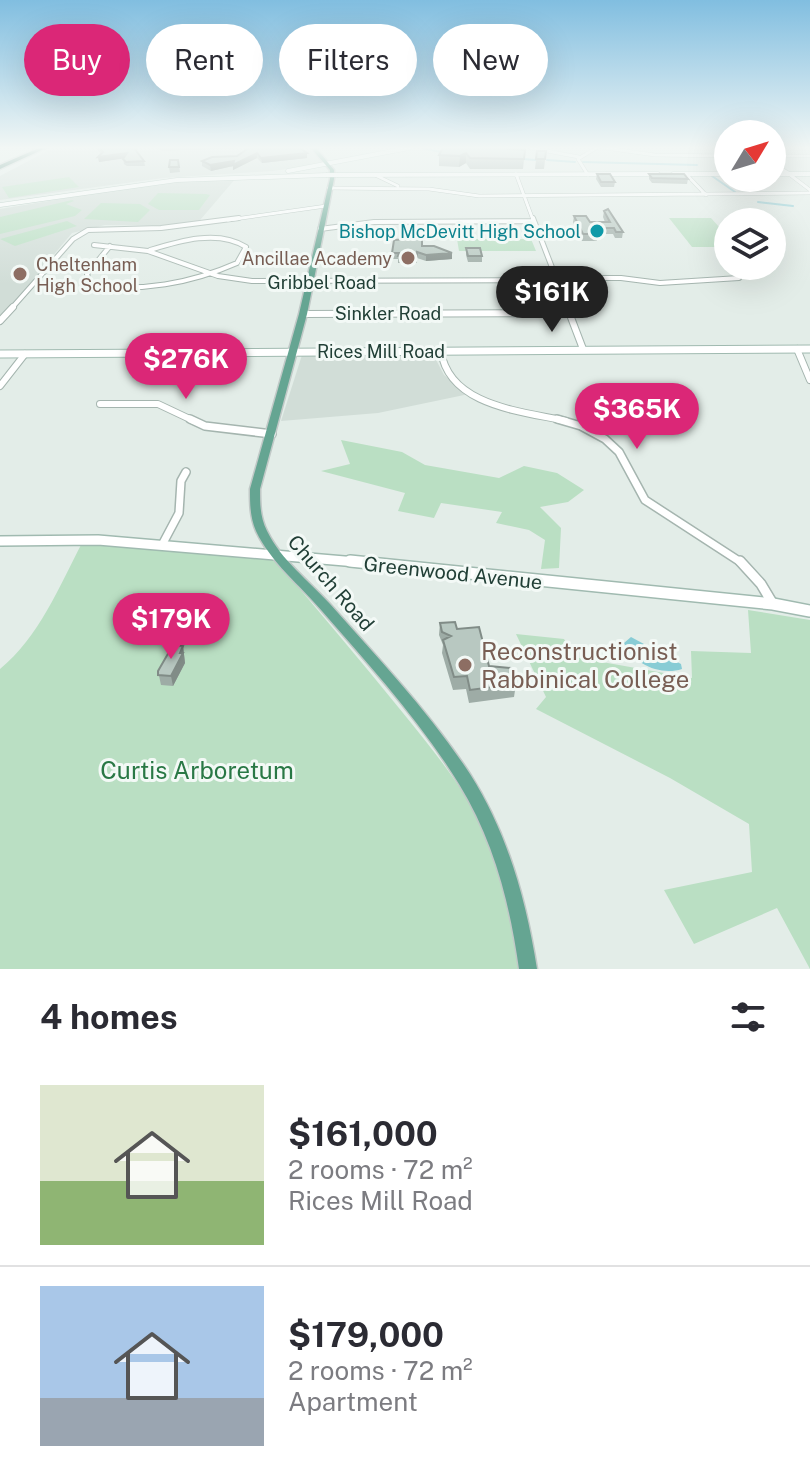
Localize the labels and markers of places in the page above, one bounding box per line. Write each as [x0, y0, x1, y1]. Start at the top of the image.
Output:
place label: Bishop McDevitt High School [339, 221, 581, 242]
marker: Bishop McDevitt High School [588, 222, 606, 240]
place label: Ancillae Academy [242, 248, 392, 269]
marker: Ancillae Academy [399, 249, 417, 267]
place label: Cheltenham High School [36, 254, 138, 296]
marker: Cheltenham High School [11, 265, 29, 283]
pin: $161K [496, 266, 608, 334]
pin: $276K [130, 333, 242, 401]
pin: $365K [581, 383, 693, 451]
pin: $179K [115, 593, 227, 661]
place label: Reconstructionist Rabbinical College [481, 637, 689, 693]
marker: Reconstructionist Rabbinical College [456, 656, 474, 674]

